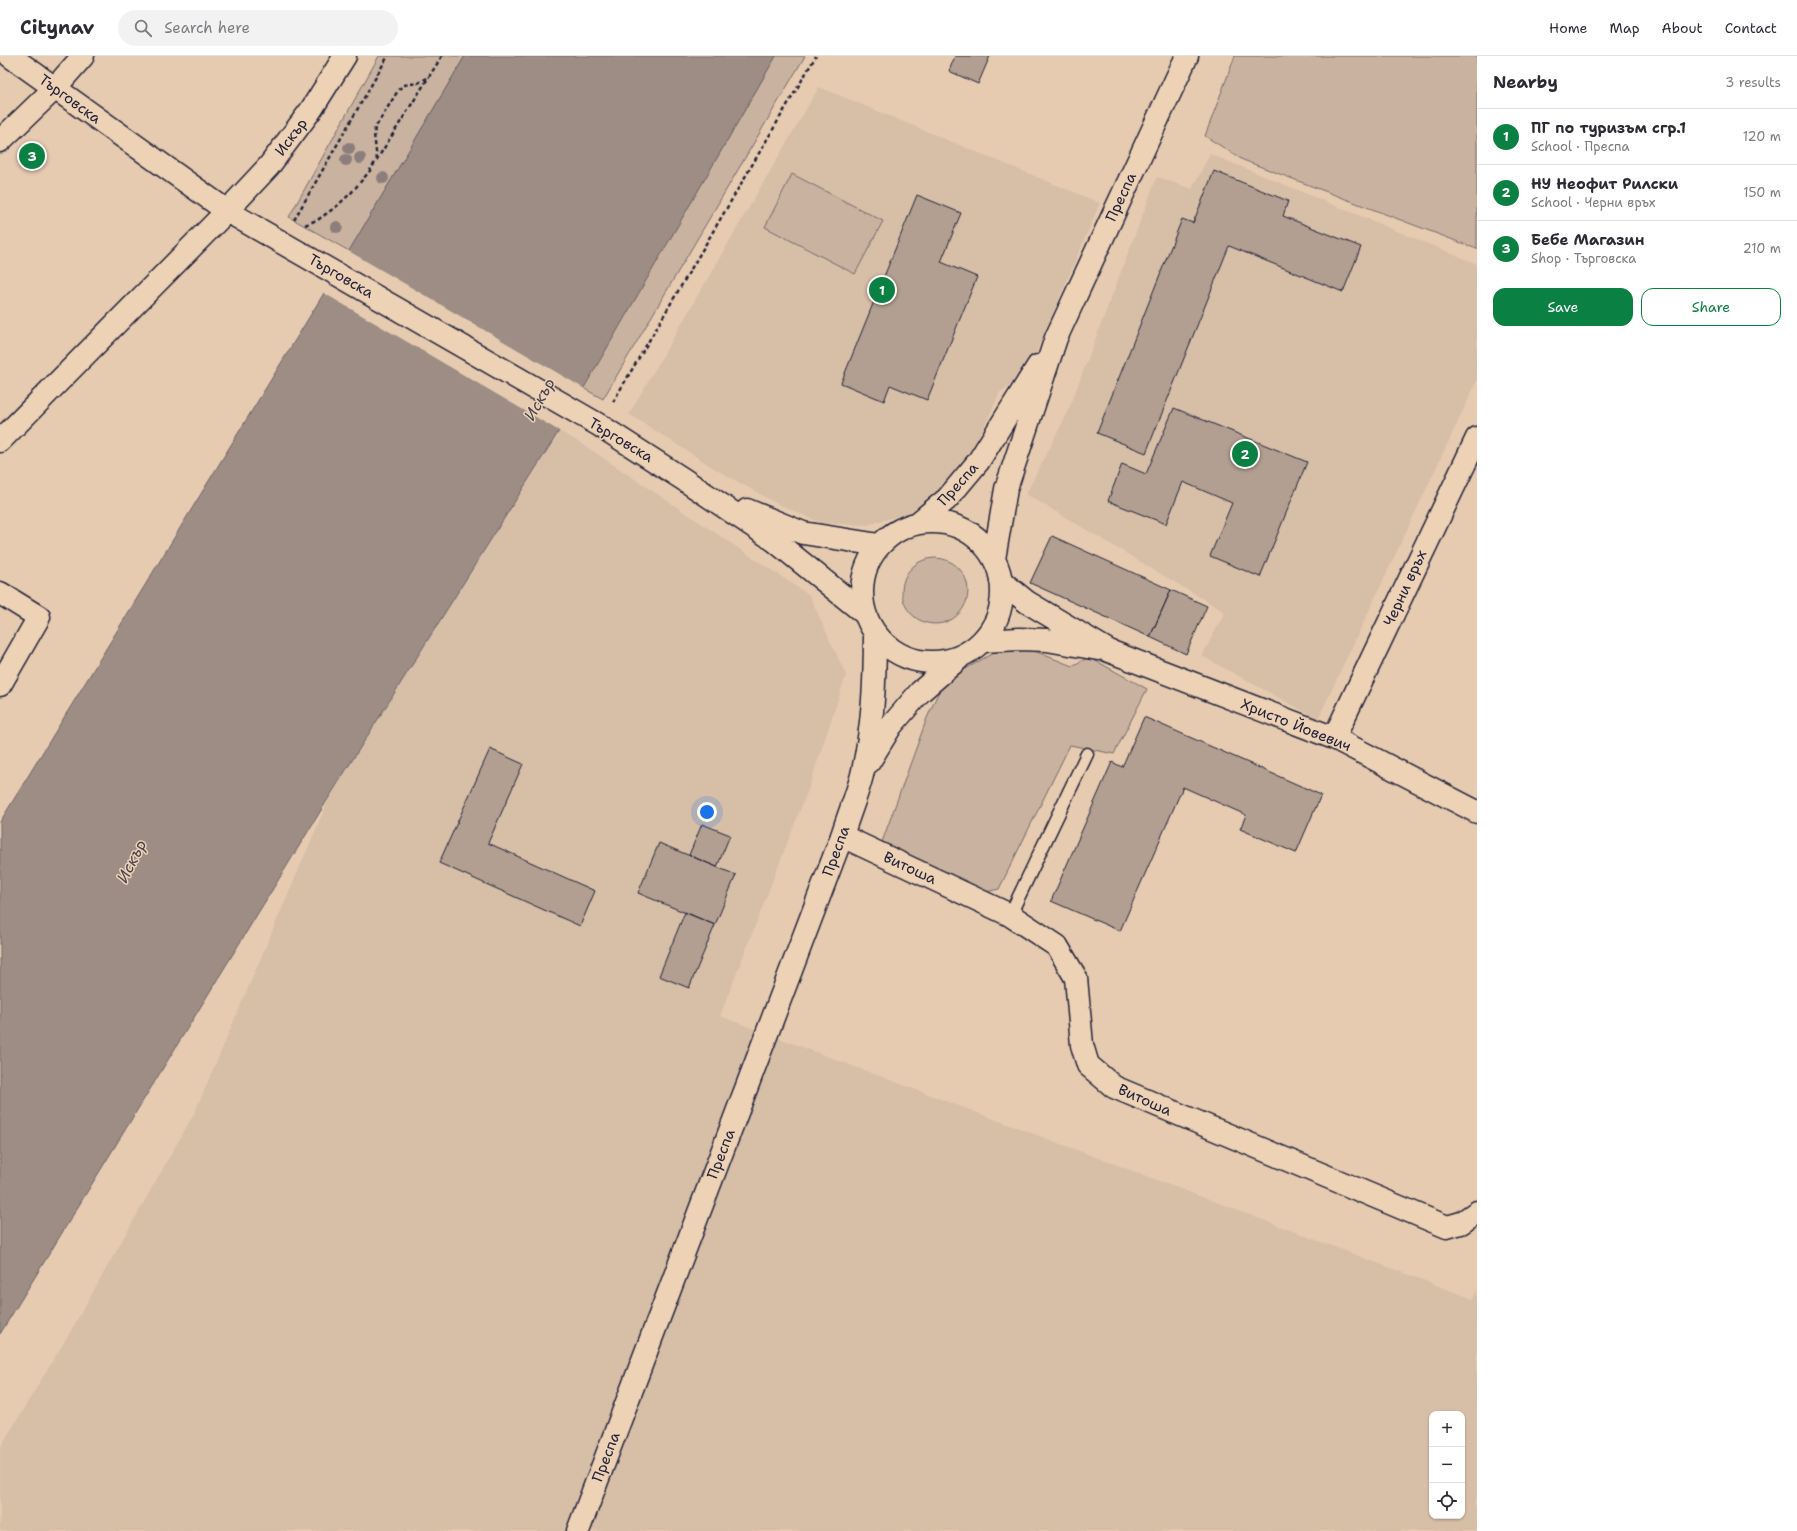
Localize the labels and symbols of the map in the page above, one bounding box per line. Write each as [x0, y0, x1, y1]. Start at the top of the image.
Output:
street label: Търговска [35, 70, 106, 129]
street label: Искър [270, 114, 312, 160]
pin: 3 [19, 141, 45, 171]
street label: Преспа [1101, 169, 1141, 225]
street label: Търговска [305, 249, 378, 303]
pin: 1 [869, 275, 895, 305]
water label: Искър [519, 374, 560, 424]
street label: Търговска [585, 413, 658, 468]
pin: 2 [1232, 439, 1258, 469]
street label: Преспа [933, 457, 983, 510]
street label: Черни връх [1379, 546, 1431, 629]
street label: Христо Йовевич [1238, 693, 1355, 756]
your location [697, 802, 717, 822]
street label: Преспа [818, 823, 855, 879]
water label: Искър [112, 836, 151, 886]
street label: Витоша [880, 847, 941, 889]
street label: Витоша [1115, 1079, 1176, 1121]
street label: Преспа [702, 1126, 740, 1182]
street label: Преспа [587, 1429, 625, 1485]

